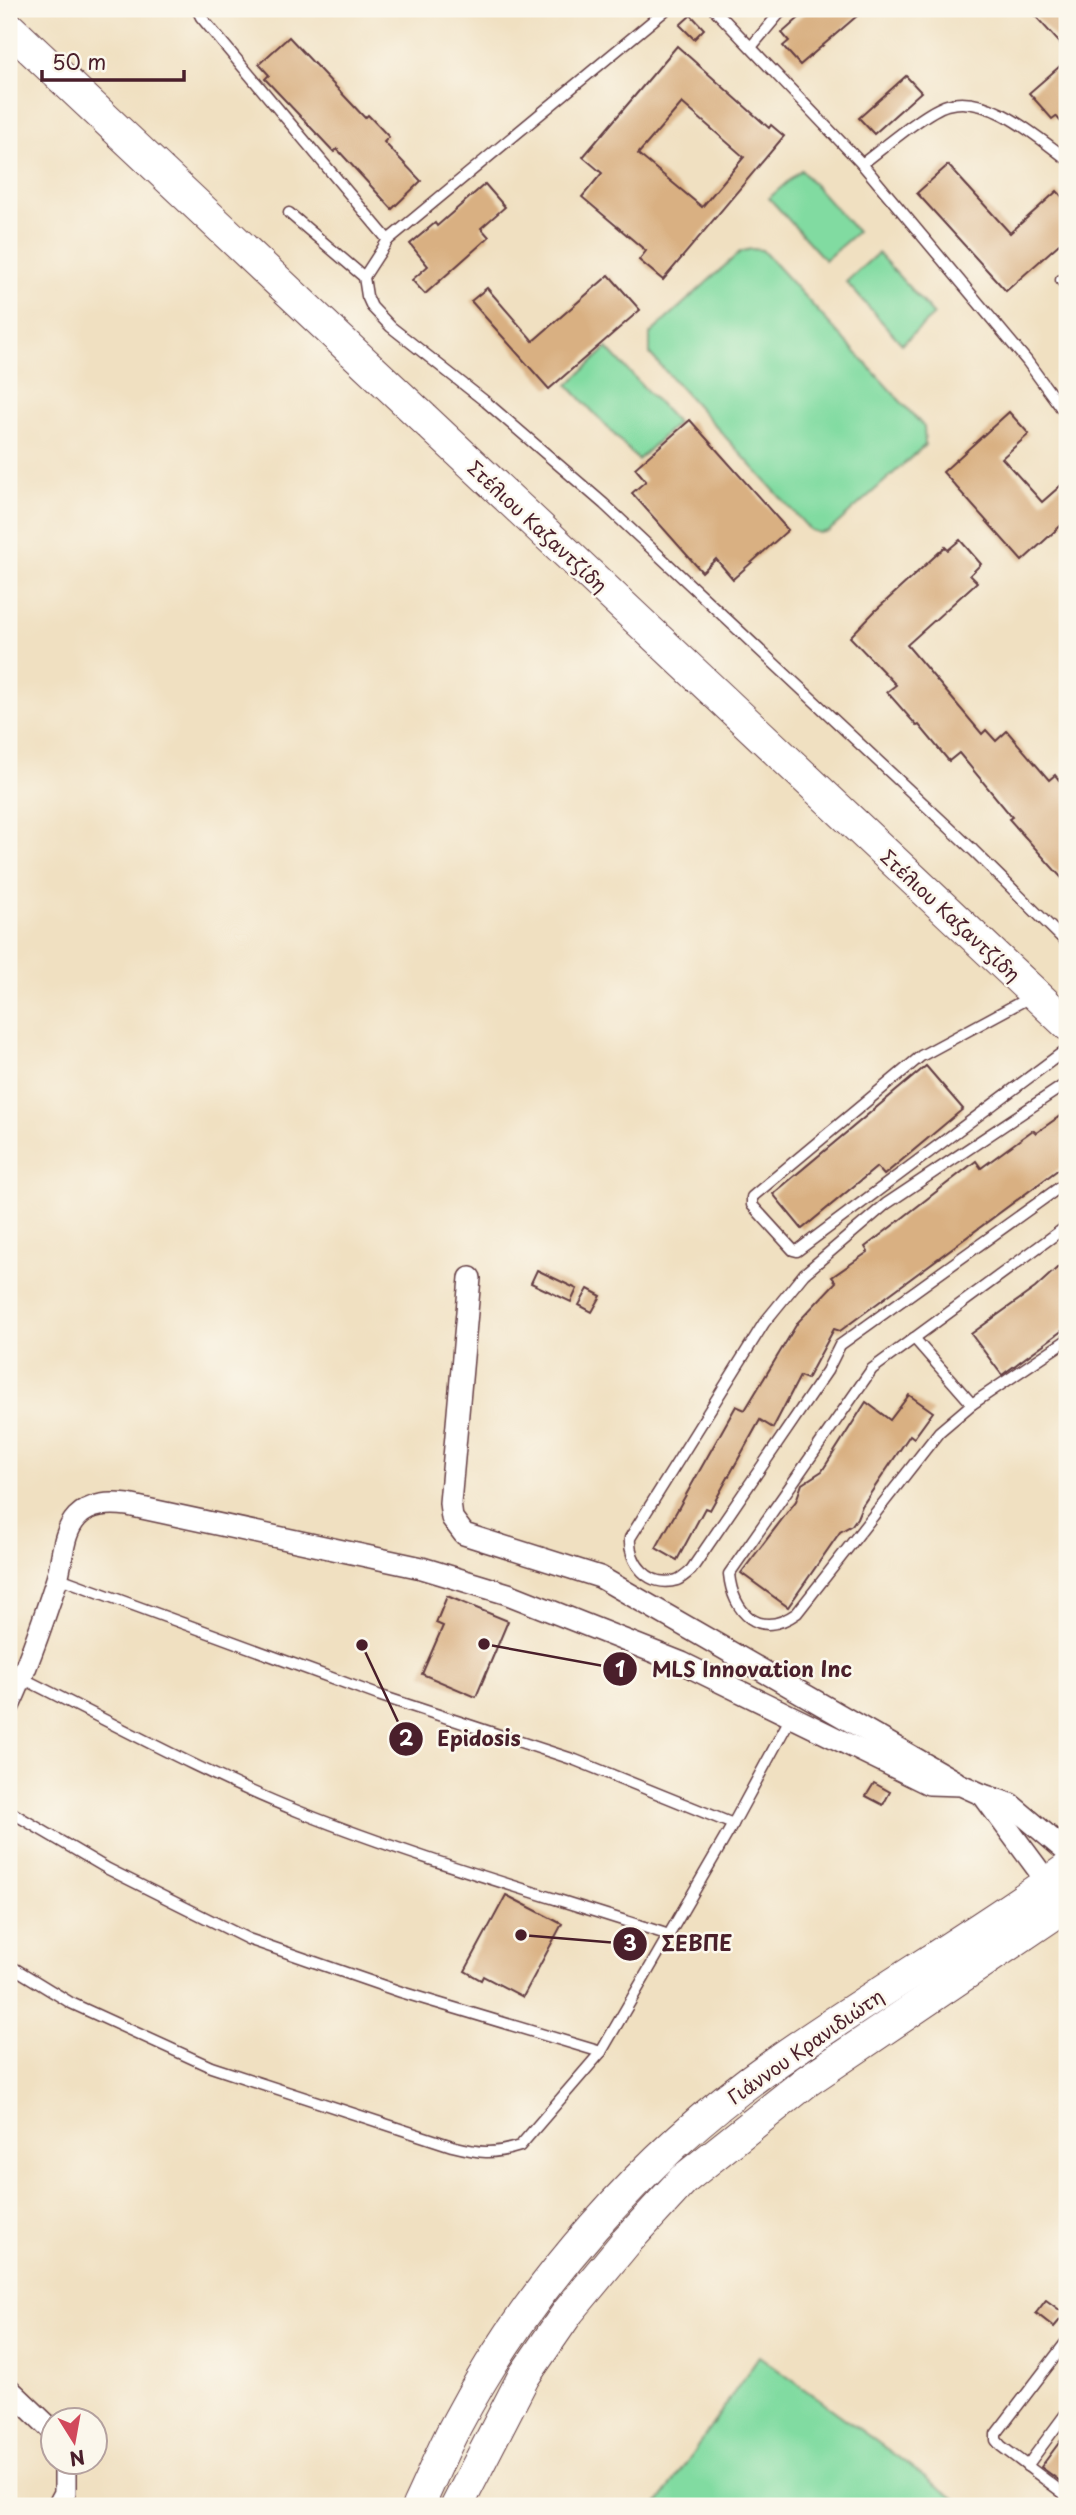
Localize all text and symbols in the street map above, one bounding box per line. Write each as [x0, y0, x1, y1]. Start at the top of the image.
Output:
scale bar [42, 38, 184, 82]
text: 50 m [52, 45, 106, 77]
street label: Στέλιου Καζαντζίδη [462, 454, 614, 598]
street label: Στέλιου Καζαντζίδη [875, 843, 1027, 987]
callout: MLS Innovation Inc [602, 1648, 868, 1690]
text: 1 [615, 1652, 625, 1684]
text: MLS Innovation Inc [652, 1652, 852, 1684]
callout: Epidosis [388, 1718, 535, 1760]
text: 2 [399, 1721, 414, 1753]
text: Epidosis [437, 1721, 521, 1753]
callout: ΣΕΒΠΕ [613, 1923, 747, 1965]
text: 3 [623, 1926, 637, 1958]
text: ΣΕΒΠΕ [662, 1926, 732, 1958]
street label: Γιάννου Κρανιδιώτη [721, 1982, 889, 2110]
north arrow [38, 2406, 108, 2476]
text: N [67, 2443, 87, 2474]

